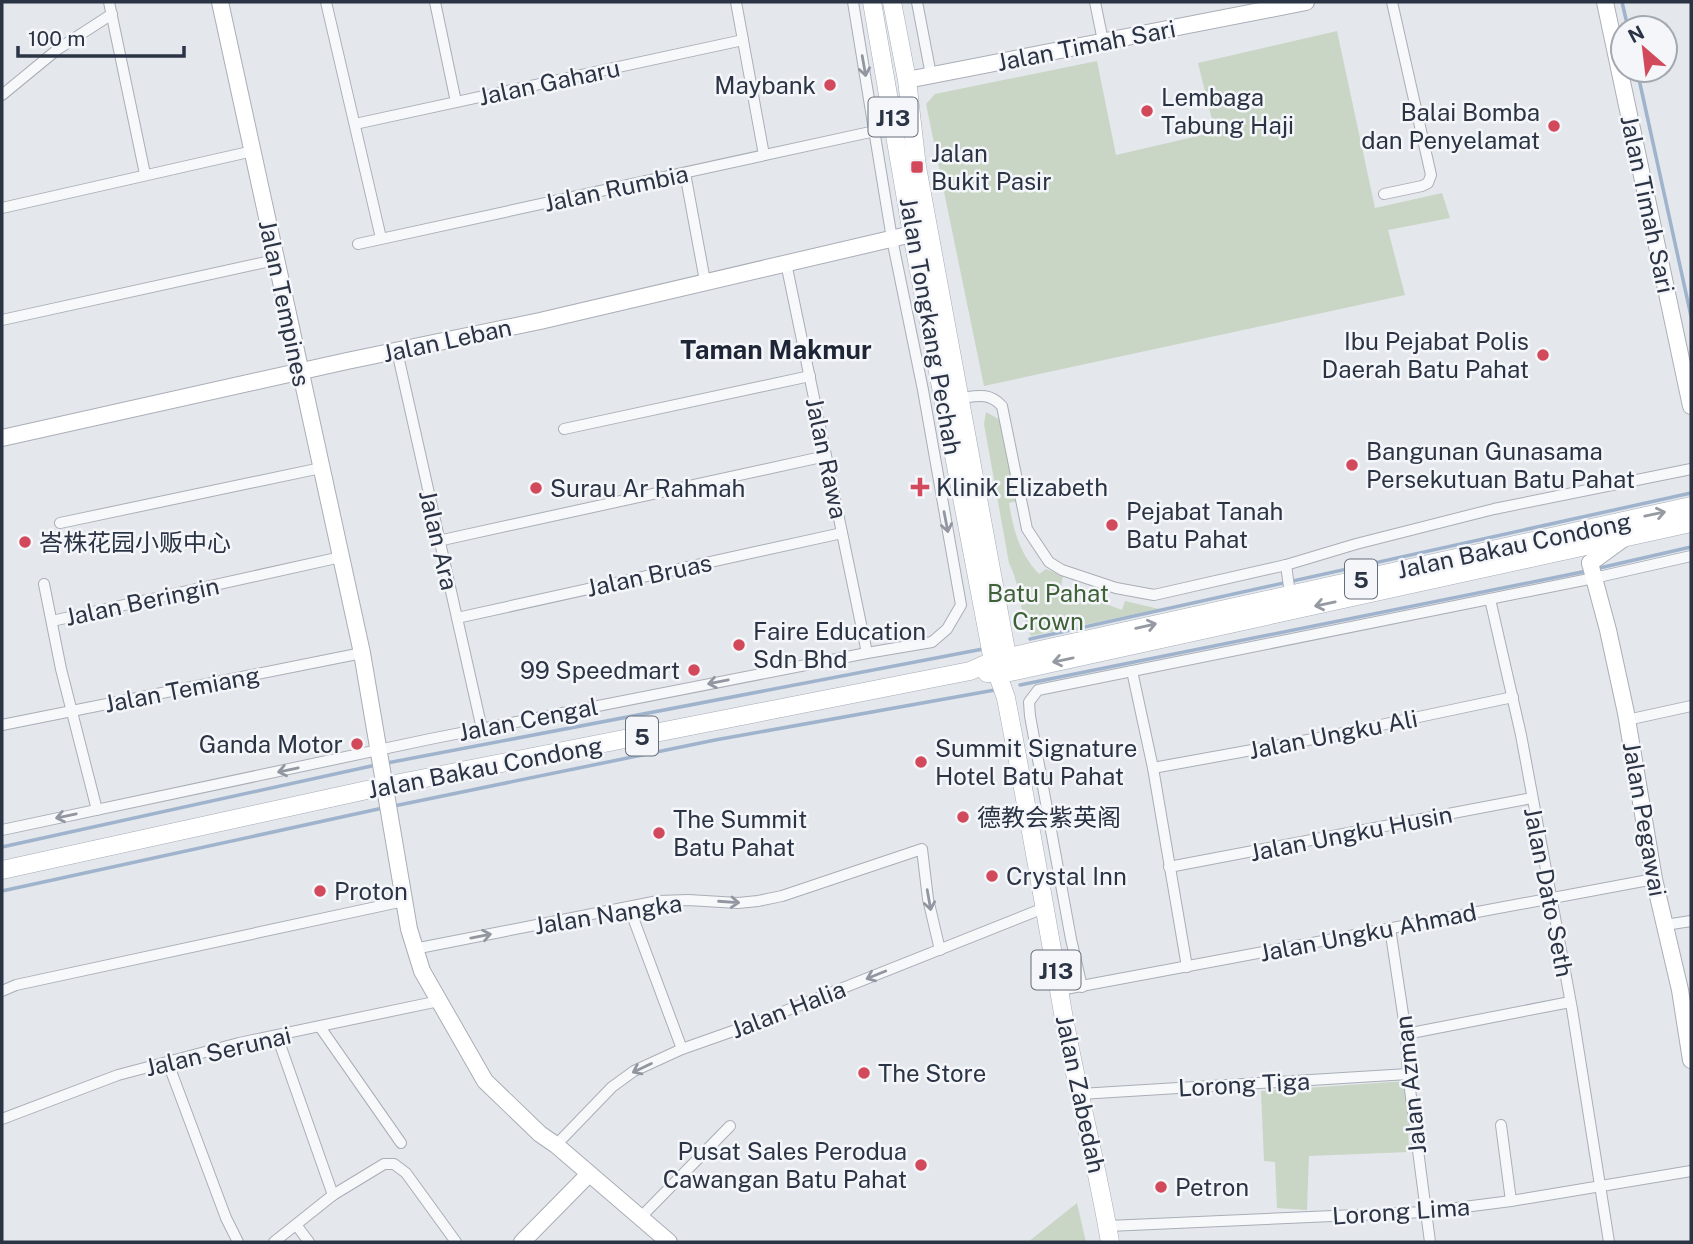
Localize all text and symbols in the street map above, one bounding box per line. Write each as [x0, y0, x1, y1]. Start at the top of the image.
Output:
scale bar [18, 14, 184, 58]
street label: Jalan Timah Sari [994, 14, 1178, 76]
north arrow [1609, 14, 1679, 84]
text: N [1624, 21, 1648, 47]
text: 100 m [28, 26, 85, 51]
street label: Jalan Gaharu [476, 53, 622, 111]
one-way arrow [858, 55, 871, 77]
place label: Maybank [714, 71, 816, 99]
marker: Maybank [822, 77, 838, 93]
place label: Lembaga Tabung Haji [1161, 83, 1294, 139]
road number: J13 [868, 98, 917, 136]
place label: Balai Bomba dan Penyelamat [1361, 98, 1540, 154]
marker: Lembaga Tabung Haji [1139, 103, 1155, 119]
street label: Jalan Timah Sari [1615, 112, 1681, 296]
marker: Balai Bomba dan Penyelamat [1546, 118, 1562, 134]
place label: Jalan Bukit Pasir [931, 139, 1052, 195]
street label: Jalan Rumbia [541, 159, 691, 217]
marker: Jalan Bukit Pasir [909, 159, 925, 175]
street label: Jalan Tongkang Pechah [895, 195, 967, 457]
street label: Jalan Tempines [254, 217, 316, 389]
street label: Jalan Leban [380, 313, 514, 367]
place label: Ibu Pejabat Polis Daerah Batu Pahat [1322, 327, 1529, 383]
district label: Taman Makmur [680, 334, 872, 365]
marker: Ibu Pejabat Polis Daerah Batu Pahat [1535, 347, 1551, 363]
street label: Jalan Rawa [800, 395, 854, 521]
place label: Bangunan Gunasama Persekutuan Batu Pahat [1366, 437, 1635, 493]
marker: Bangunan Gunasama Persekutuan Batu Pahat [1344, 457, 1360, 473]
place label: Klinik Elizabeth [936, 473, 1108, 501]
place label: Surau Ar Rahmah [550, 474, 745, 502]
marker: Klinik Elizabeth [910, 477, 930, 497]
marker: Surau Ar Rahmah [528, 480, 544, 496]
street label: Jalan Ara [414, 487, 464, 593]
place label: Pejabat Tanah Batu Pahat [1126, 497, 1283, 553]
street label: Jalan Bakau Condong [1394, 506, 1634, 584]
one-way arrow [1643, 506, 1666, 520]
one-way arrow [940, 510, 953, 533]
marker: Pejabat Tanah Batu Pahat [1104, 517, 1120, 533]
place label: 峇株花园小贩中心 [39, 528, 231, 556]
marker: 峇株花园小贩中心 [17, 534, 33, 550]
street label: Jalan Bruas [584, 548, 714, 602]
road number: 5 [1345, 559, 1377, 598]
street label: Jalan Beringin [62, 571, 222, 631]
park label: Batu Pahat Crown [987, 579, 1109, 635]
one-way arrow [1314, 598, 1337, 612]
place label: Faire Education Sdn Bhd [753, 617, 926, 673]
one-way arrow [1134, 619, 1157, 633]
marker: Faire Education Sdn Bhd [731, 637, 747, 653]
one-way arrow [1052, 654, 1075, 668]
place label: 99 Speedmart [520, 656, 680, 684]
street label: Jalan Temiang [102, 660, 262, 718]
marker: 99 Speedmart [686, 662, 702, 678]
one-way arrow [707, 675, 730, 689]
street label: Jalan Cengal [456, 692, 600, 746]
street label: Jalan Ungku Ali [1246, 704, 1420, 764]
road number: 5 [626, 716, 658, 756]
place label: Ganda Motor [199, 730, 343, 758]
street label: Jalan Bakau Condong [365, 730, 605, 804]
place label: Summit Signature Hotel Batu Pahat [935, 734, 1137, 790]
marker: Ganda Motor [349, 736, 365, 752]
street label: Jalan Pegawai [1618, 740, 1672, 898]
marker: Summit Signature Hotel Batu Pahat [913, 754, 929, 770]
one-way arrow [277, 764, 300, 778]
street label: Jalan Ungku Husin [1247, 800, 1455, 866]
place label: 德教会紫英阁 [977, 803, 1121, 831]
place label: The Summit Batu Pahat [673, 805, 807, 861]
street label: Jalan Dato Seth [1519, 805, 1579, 979]
marker: 德教会紫英阁 [955, 809, 971, 825]
one-way arrow [55, 810, 78, 824]
marker: The Summit Batu Pahat [651, 825, 667, 841]
place label: Crystal Inn [1006, 862, 1127, 890]
marker: Crystal Inn [984, 868, 1000, 884]
place label: Proton [334, 877, 408, 905]
marker: Proton [312, 883, 328, 899]
one-way arrow [923, 888, 936, 911]
street label: Jalan Nangka [532, 889, 684, 939]
one-way arrow [718, 896, 740, 909]
street label: Jalan Ungku Ahmad [1257, 897, 1479, 967]
one-way arrow [469, 929, 492, 942]
road number: J13 [1032, 951, 1080, 990]
one-way arrow [866, 969, 888, 982]
street label: Jalan Halia [727, 974, 849, 1044]
street label: Jalan Zabedah [1051, 1012, 1111, 1176]
street label: Jalan Azman [1389, 1014, 1431, 1156]
street label: Jalan Serunai [142, 1021, 294, 1081]
place label: The Store [878, 1059, 986, 1087]
one-way arrow [632, 1061, 653, 1075]
marker: The Store [856, 1065, 872, 1081]
street label: Lorong Tiga [1177, 1067, 1311, 1101]
place label: Pusat Sales Perodua Cawangan Batu Pahat [663, 1137, 907, 1193]
marker: Pusat Sales Perodua Cawangan Batu Pahat [913, 1157, 929, 1173]
place label: Petron [1175, 1173, 1249, 1201]
marker: Petron [1153, 1179, 1169, 1195]
street label: Lorong Lima [1331, 1192, 1471, 1230]

